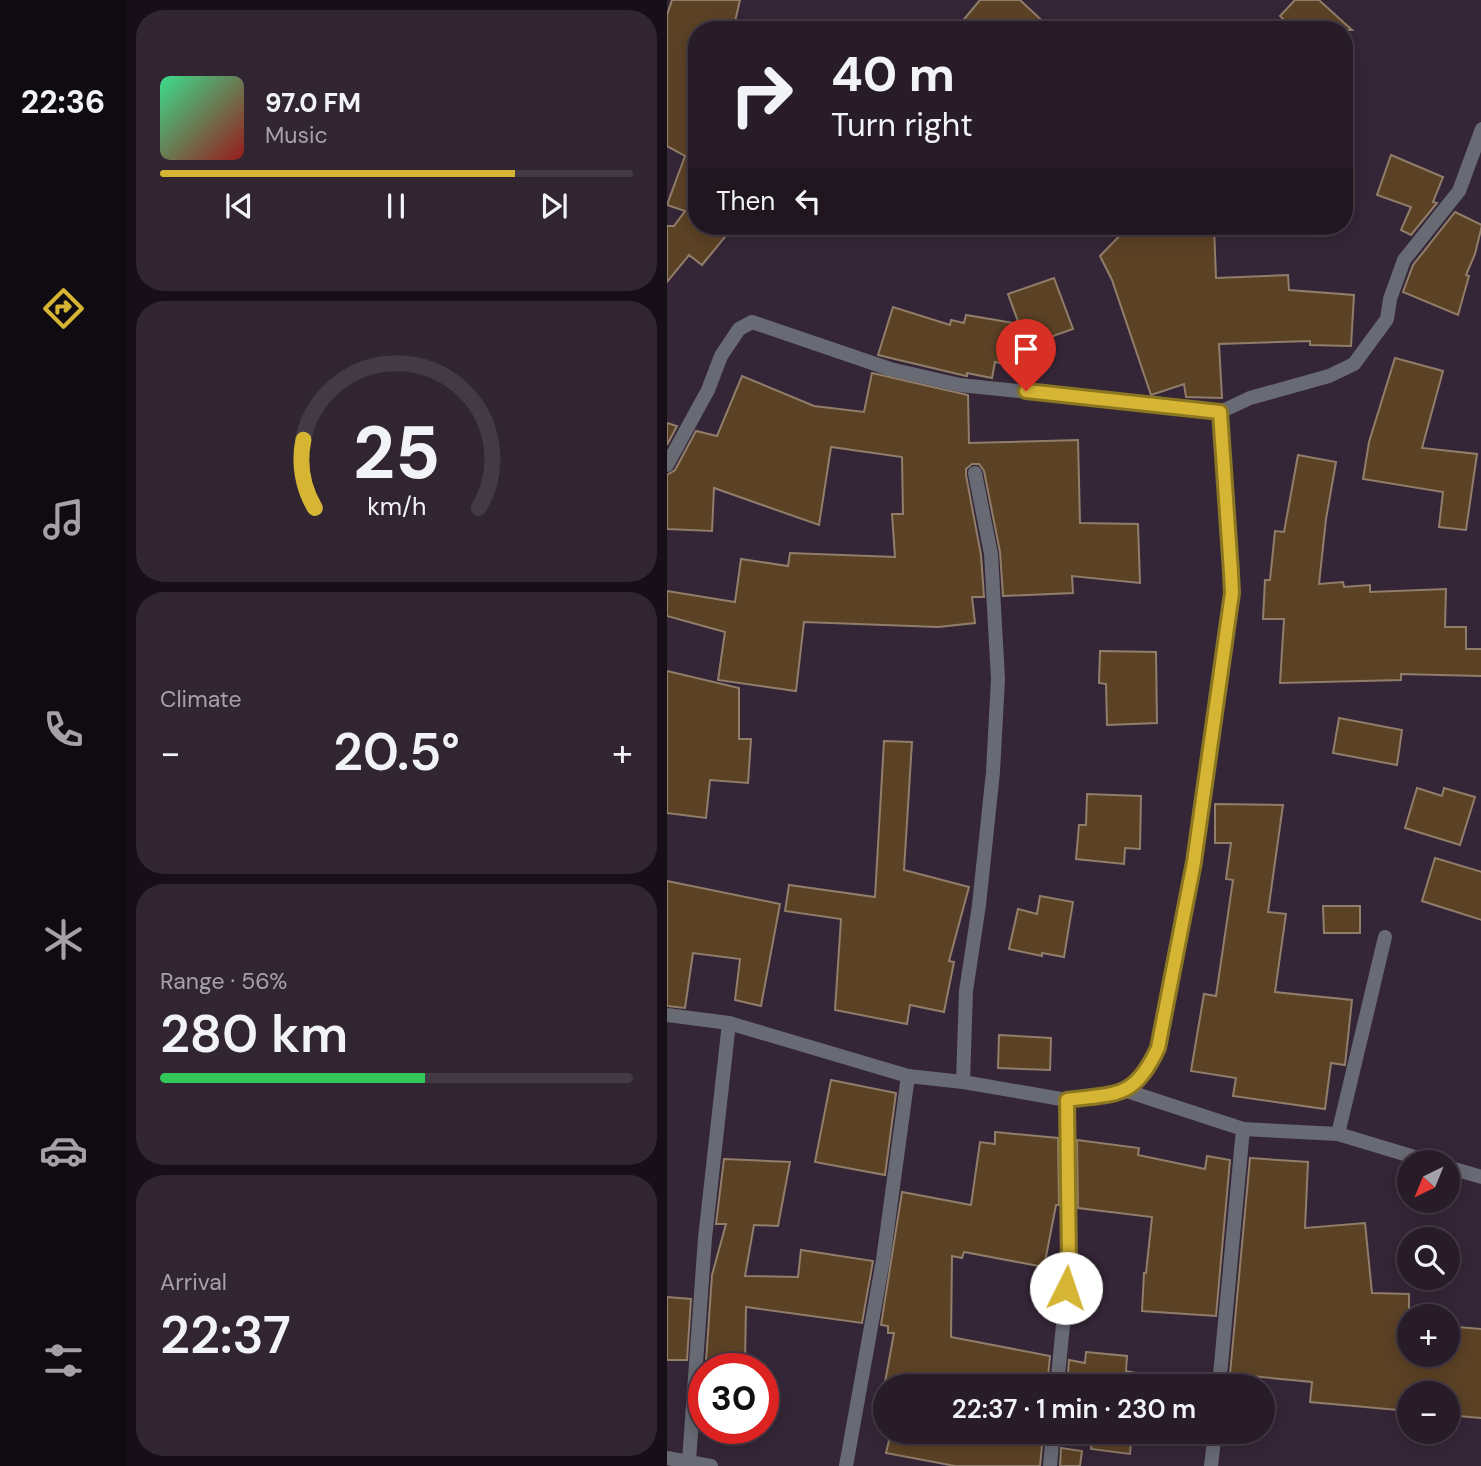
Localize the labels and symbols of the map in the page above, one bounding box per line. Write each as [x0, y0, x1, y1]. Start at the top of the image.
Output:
pin [996, 319, 1056, 391]
north arrow [1397, 1150, 1460, 1213]
position arrow [1029, 1251, 1103, 1325]
speed limit sign: 30 [688, 1353, 779, 1444]

